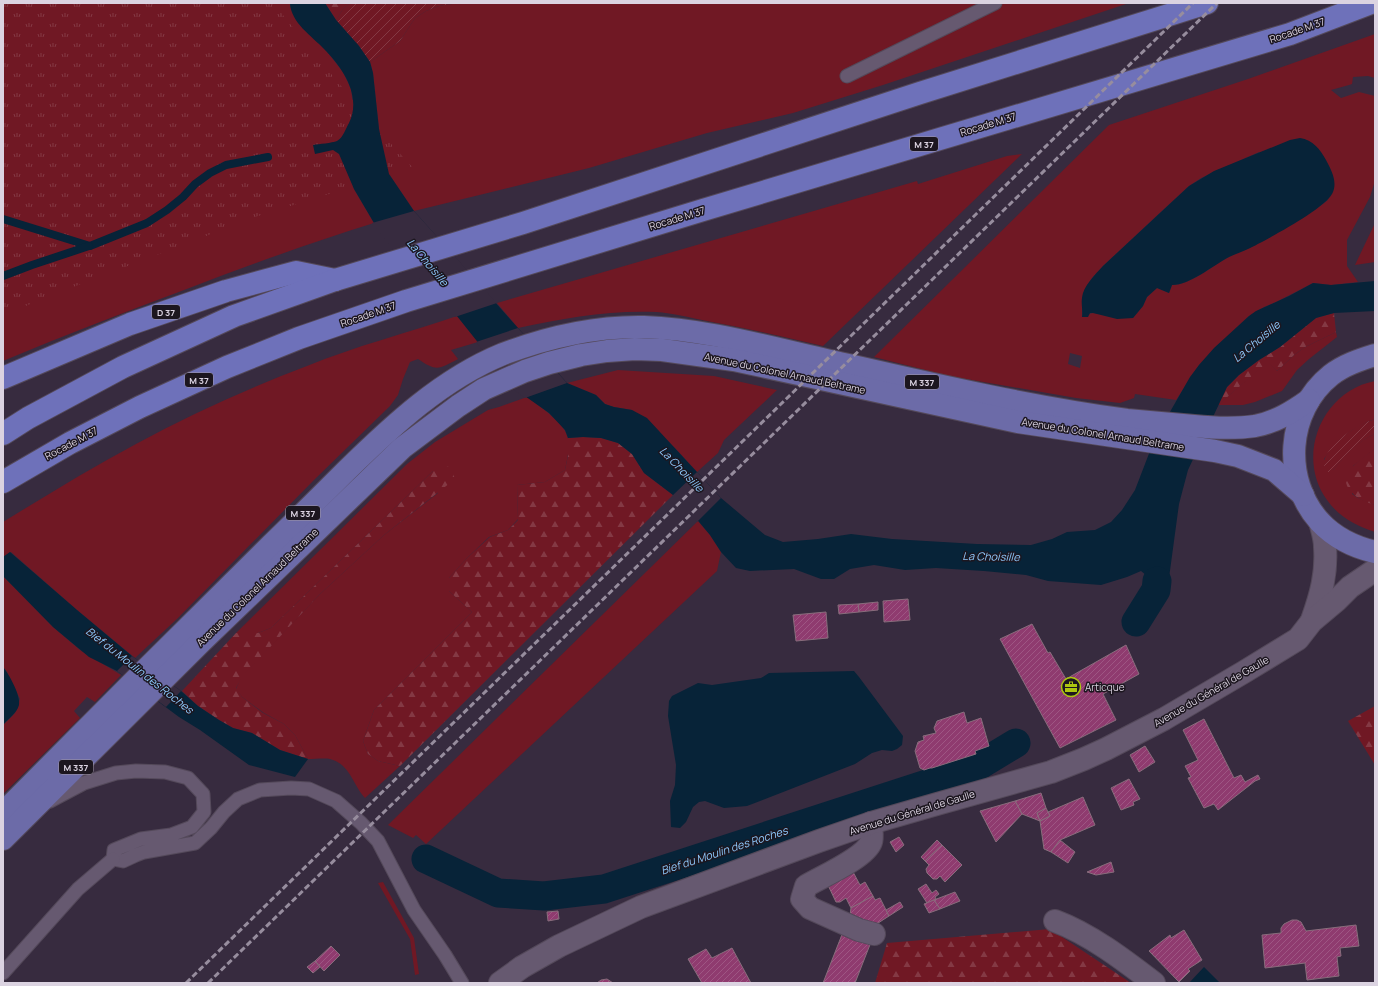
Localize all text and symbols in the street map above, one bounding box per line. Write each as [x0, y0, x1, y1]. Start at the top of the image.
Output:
street label: Rocade M 37 [1267, 14, 1327, 46]
street label: Rocade M 37 [958, 109, 1018, 139]
road number: M 37 [910, 137, 938, 151]
street label: Rocade M 37 [647, 203, 707, 233]
water label: La Choisille [404, 235, 453, 289]
street label: Rocade M 37 [338, 298, 398, 330]
road number: D 37 [152, 305, 180, 319]
water label: La Choisille [1229, 316, 1283, 365]
street label: Avenue du Colonel Arnaud Beltrame [703, 349, 867, 397]
road number: M 37 [185, 373, 213, 387]
road number: M 337 [905, 375, 939, 389]
street label: Avenue du Colonel Arnaud Beltrame [1021, 414, 1185, 454]
street label: Rocade M 37 [42, 423, 100, 463]
water label: La Choisille [657, 443, 708, 495]
road number: M 337 [286, 506, 320, 520]
street label: Avenue du Colonel Arnaud Beltrame [193, 525, 321, 649]
water label: La Choisille [962, 548, 1020, 564]
water label: Bief du Moulin des Roches [83, 623, 198, 717]
street label: Avenue du Général de Gaulle [1151, 652, 1271, 730]
office icon: Articque [1060, 676, 1082, 698]
place label: Articque [1085, 680, 1125, 694]
road number: M 337 [59, 760, 93, 774]
street label: Avenue du Général de Gaulle [847, 786, 977, 838]
water label: Bief du Moulin des Roches [659, 822, 790, 878]

